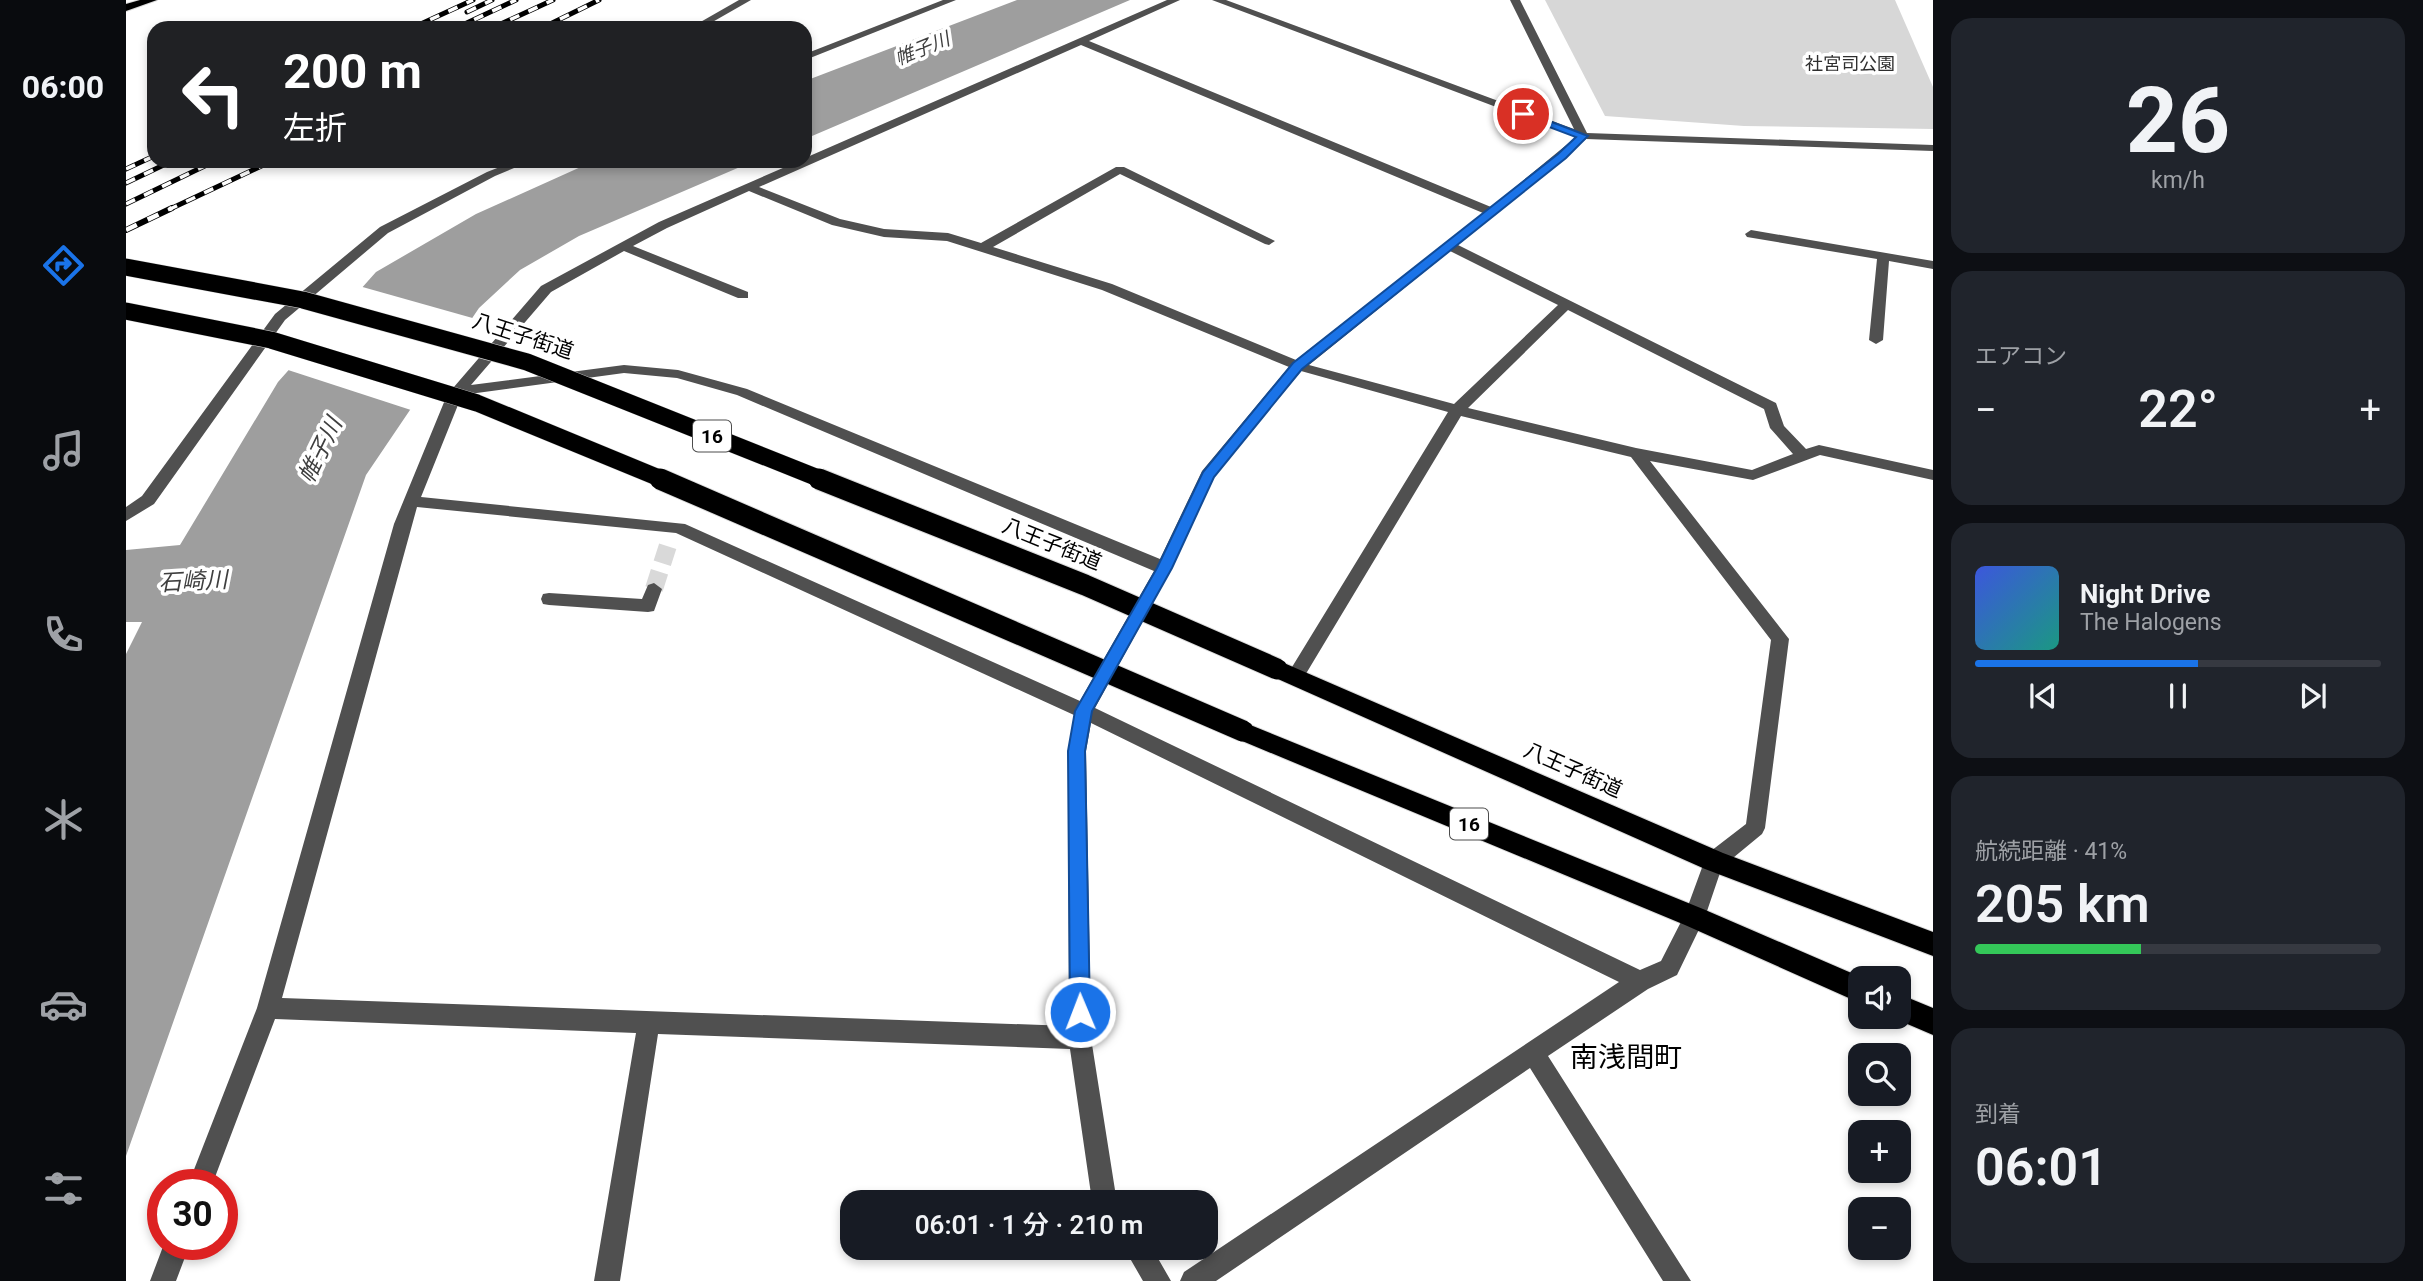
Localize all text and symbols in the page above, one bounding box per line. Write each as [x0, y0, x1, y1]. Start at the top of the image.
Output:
water label: 帷子川 [891, 26, 955, 70]
text: 200 m [283, 43, 422, 100]
icon: left [168, 49, 259, 140]
park label: 社宮司公園 [1805, 53, 1895, 74]
text: 06:00 [22, 68, 104, 106]
text: 26 [2126, 68, 2230, 174]
pin [1493, 84, 1553, 144]
icon: arrive [1504, 95, 1542, 133]
text: 左折 [283, 109, 347, 147]
text: km/h [2151, 167, 2205, 194]
icon: directions [39, 241, 88, 290]
street label: 八王子街道 [469, 308, 577, 364]
text: エアコン [1975, 343, 2067, 370]
text: 22° [2138, 379, 2218, 440]
text: − [1975, 388, 1997, 432]
text: + [2359, 388, 2381, 432]
water label: 帷子川 [293, 411, 349, 487]
road number: 16 [693, 420, 731, 452]
icon: music [39, 426, 88, 475]
street label: 八王子街道 [999, 513, 1105, 575]
water label: 石崎川 [158, 566, 231, 597]
text: Night Drive [2080, 579, 2210, 609]
text: The Halogens [2080, 609, 2222, 636]
icon: phone [39, 610, 88, 659]
icon: previous [2024, 677, 2062, 715]
icon: pause [2159, 677, 2197, 715]
icon: next [2294, 677, 2332, 715]
street label: 八王子街道 [1520, 738, 1626, 802]
icon: climate [39, 795, 88, 844]
road number: 16 [1450, 808, 1488, 839]
text: 航続距離 · 41% [1975, 838, 2127, 865]
text: 205 km [1975, 874, 2150, 935]
map controls [1848, 966, 1911, 1260]
button: sound [1848, 966, 1911, 1029]
position arrow [1043, 975, 1117, 1049]
icon: car [39, 980, 88, 1029]
district label: 南浅間町 [1570, 1041, 1682, 1074]
button: search [1848, 1043, 1911, 1106]
text: 到着 [1975, 1101, 2021, 1128]
button: + [1848, 1120, 1911, 1183]
text: 06:01 [1975, 1137, 2108, 1198]
icon: filters [39, 1164, 88, 1213]
speed limit sign: 30 [147, 1169, 238, 1260]
button: − [1848, 1197, 1911, 1260]
text: 06:01 · 1 分 · 210 m [915, 1210, 1143, 1240]

